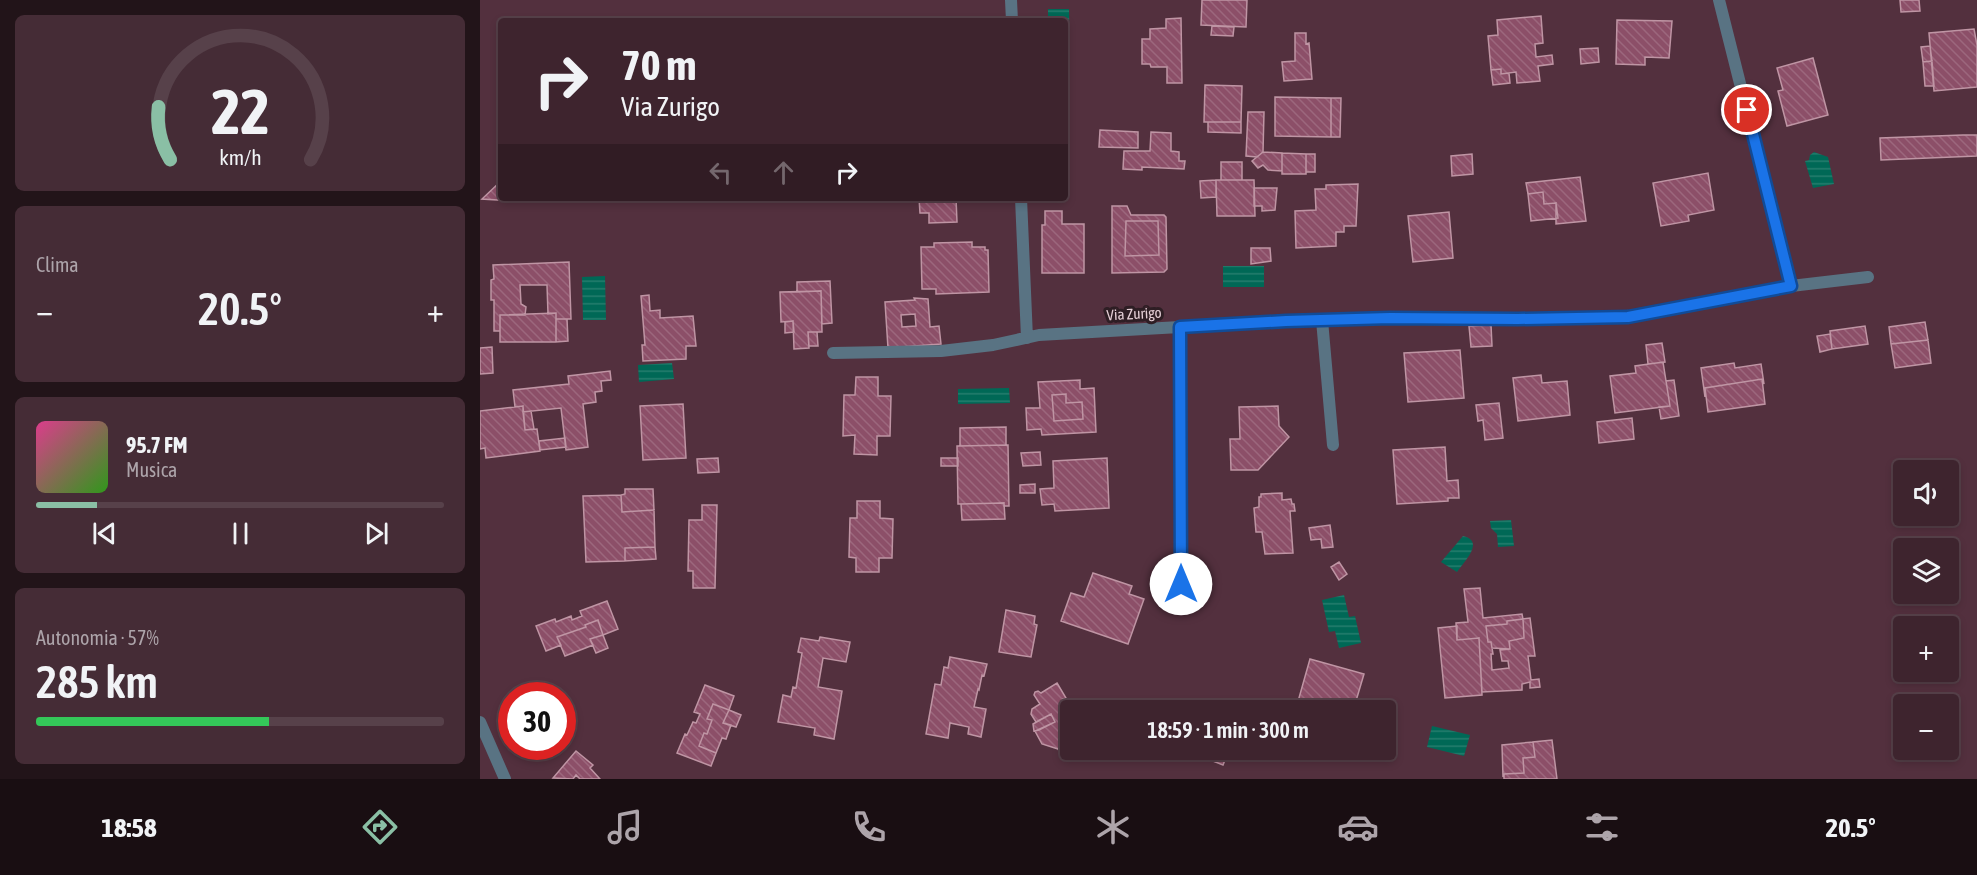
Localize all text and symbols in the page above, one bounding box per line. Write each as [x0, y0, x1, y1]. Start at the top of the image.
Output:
text: 70 m [621, 41, 696, 89]
icon: right [522, 42, 600, 120]
text: 22 [211, 76, 269, 147]
pin [1721, 84, 1772, 135]
text: Via Zurigo [621, 91, 720, 122]
icon: arrive [1730, 93, 1763, 126]
text: km/h [219, 145, 261, 170]
icon: left [704, 156, 737, 189]
icon: ahead [767, 156, 800, 189]
icon: right [830, 156, 863, 189]
text: Clima [36, 253, 79, 276]
text: 20.5° [198, 283, 282, 335]
text: − [36, 291, 53, 329]
text: + [427, 291, 444, 329]
street label: Via Zurigo [1106, 304, 1162, 323]
text: 95.7 FM [126, 432, 188, 458]
text: Musica [126, 458, 177, 481]
map controls [1893, 460, 1959, 760]
button: sound [1893, 460, 1959, 526]
icon: previous [88, 517, 121, 550]
icon: pause [224, 517, 257, 550]
icon: next [360, 517, 393, 550]
button: layers [1893, 538, 1959, 604]
position arrow [1149, 552, 1213, 616]
button: + [1893, 616, 1959, 682]
text: Autonomia · 57% [36, 626, 159, 649]
text: 285 km [36, 656, 158, 708]
speed limit sign: 30 [498, 682, 576, 760]
button: − [1893, 694, 1959, 760]
text: 18:59 · 1 min · 300 m [1147, 717, 1309, 743]
icon: directions [359, 806, 401, 848]
icon: music [604, 806, 646, 848]
icon: phone [848, 806, 890, 848]
icon: climate [1092, 806, 1134, 848]
icon: car [1337, 806, 1379, 848]
icon: filters [1581, 806, 1623, 848]
text: 18:58 [101, 812, 157, 843]
text: 20.5° [1825, 812, 1876, 843]

